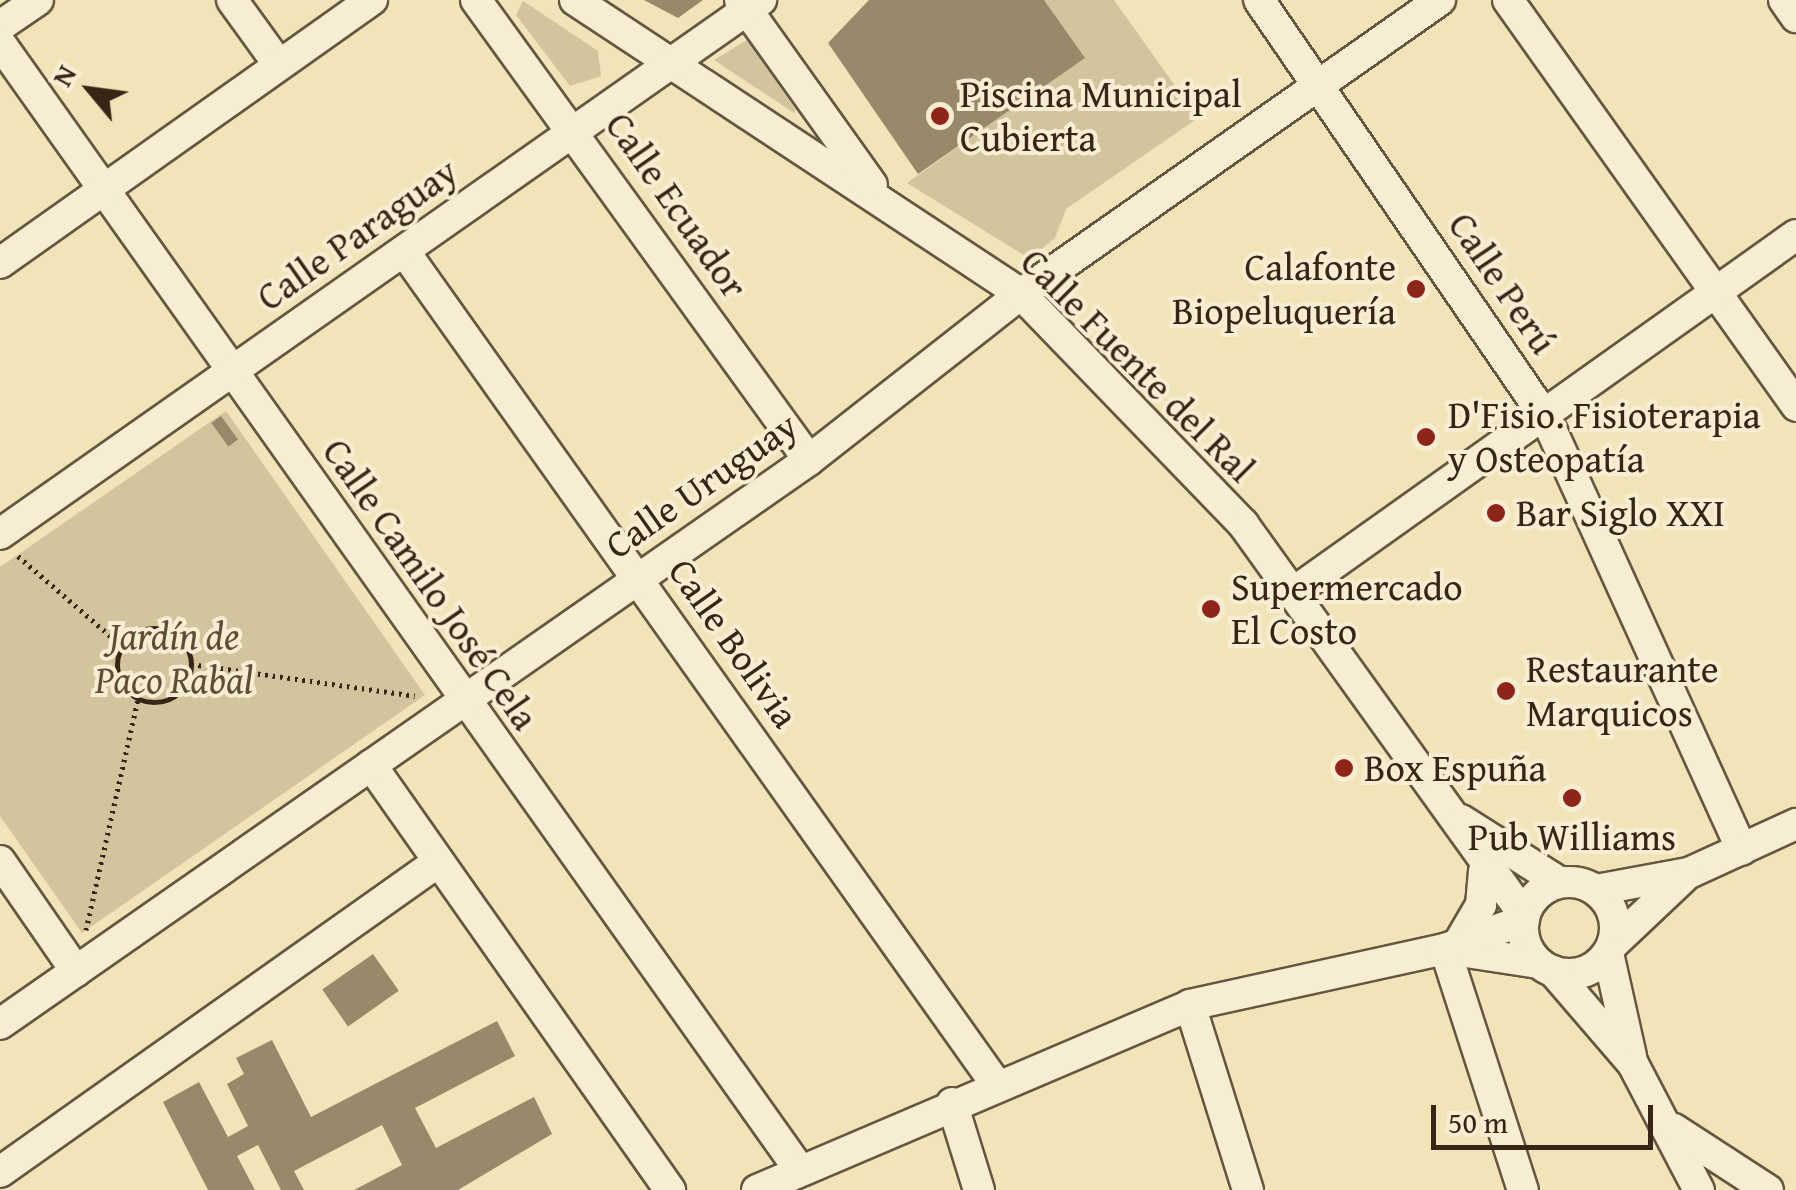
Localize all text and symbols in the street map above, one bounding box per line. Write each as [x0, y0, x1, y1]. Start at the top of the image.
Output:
north arrow [40, 40, 140, 140]
text: N [41, 57, 86, 93]
place label: Piscina Municipal Cubierta [960, 71, 1242, 160]
street label: Calle Ecuador [596, 103, 758, 307]
marker: Piscina Municipal Cubierta [929, 105, 951, 127]
street label: Calle Paraguay [248, 148, 466, 320]
street label: Calle Perú [1439, 204, 1567, 362]
street label: Calle Fuente del Ral [1012, 239, 1264, 491]
place label: Calafonte Biopeluquería [1172, 244, 1396, 333]
marker: Calafonte Biopeluquería [1405, 278, 1427, 300]
place label: D'Fisio. Fisioterapia y Osteopatía [1448, 392, 1761, 482]
street label: Calle Uruguay [596, 402, 806, 568]
marker: D'Fisio. Fisioterapia y Osteopatía [1413, 424, 1439, 450]
street label: Calle Camilo José Cela [313, 430, 549, 738]
place label: Bar Siglo XXI [1516, 490, 1725, 536]
marker: Bar Siglo XXI [1485, 502, 1507, 524]
street label: Calle Bolivia [659, 550, 809, 736]
place label: Supermercado El Costo [1231, 564, 1463, 654]
marker: Supermercado El Costo [1200, 598, 1222, 620]
park label: Jardín de Paco Rabal [95, 613, 253, 702]
place label: Restaurante Marquicos [1526, 646, 1719, 736]
marker: Restaurante Marquicos [1495, 680, 1517, 702]
place label: Box Espuña [1364, 745, 1547, 791]
marker: Box Espuña [1333, 757, 1355, 779]
marker: Pub Williams [1561, 787, 1583, 809]
place label: Pub Williams [1468, 814, 1676, 860]
scale bar [1436, 1085, 1658, 1147]
text: 50 m [1448, 1100, 1508, 1144]

